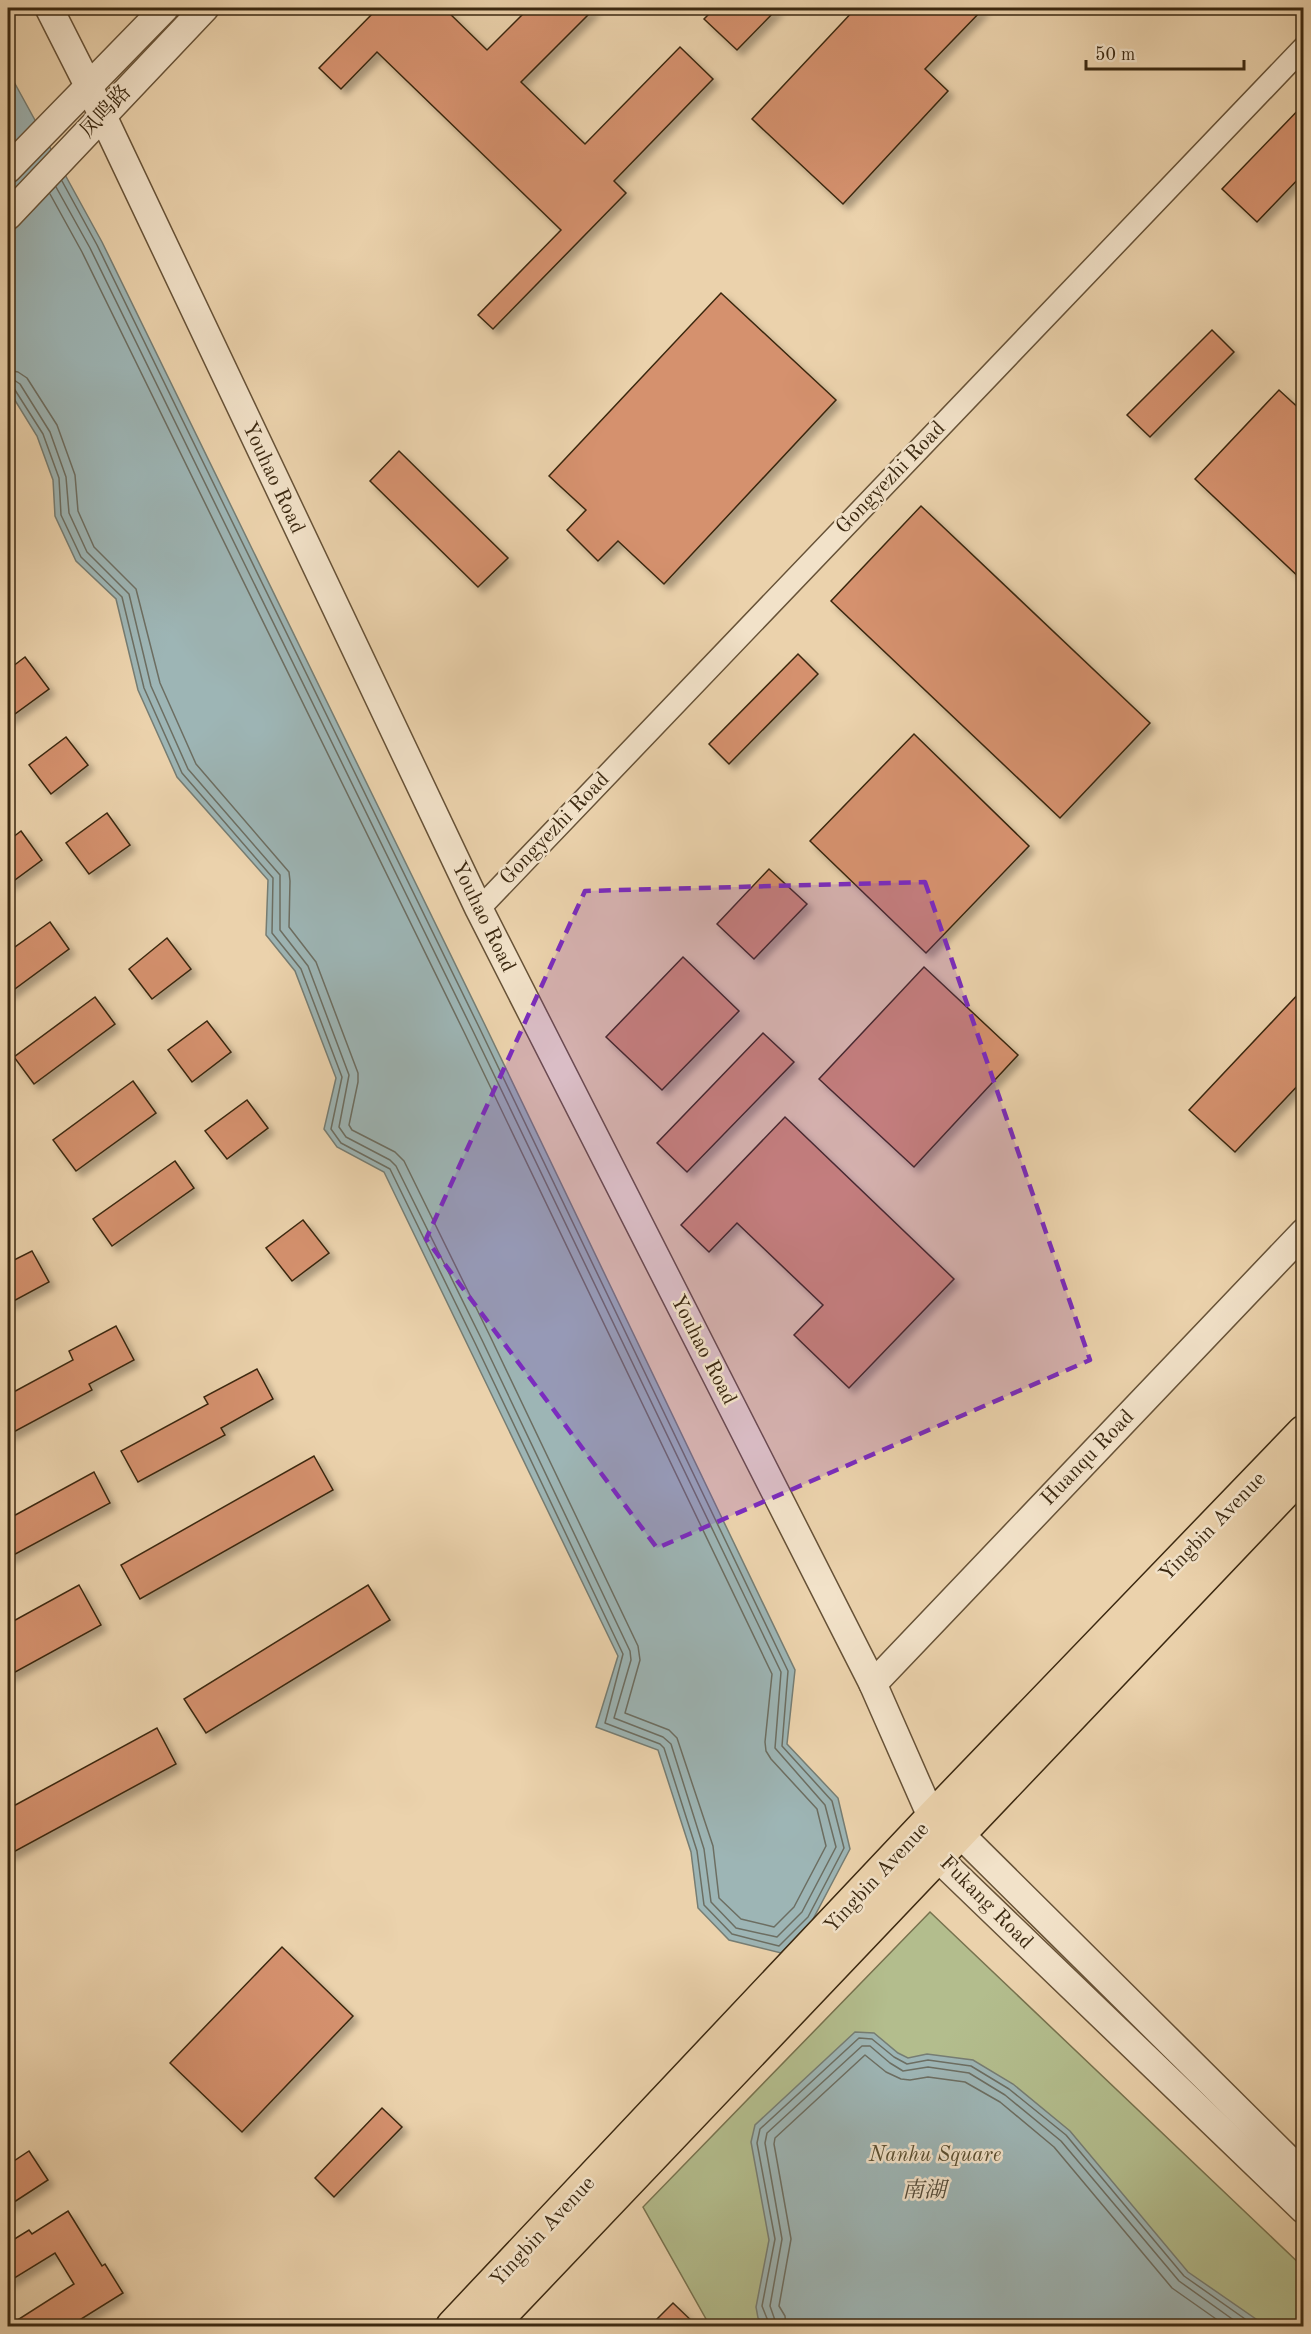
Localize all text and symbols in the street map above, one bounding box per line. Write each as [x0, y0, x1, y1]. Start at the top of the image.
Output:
scale bar [1086, 33, 1244, 71]
text: 50 m [1095, 46, 1135, 64]
street label: 凤鸣路 [75, 80, 135, 142]
street label: Gongyezhi Road [832, 418, 950, 538]
street label: Youhao Road [238, 419, 308, 537]
street label: Gongyezhi Road [496, 769, 614, 889]
street label: Youhao Road [447, 858, 519, 976]
street label: Youhao Road [666, 1292, 740, 1408]
street label: Huanqu Road [1037, 1406, 1139, 1510]
street label: Yingbin Avenue [1156, 1468, 1270, 1586]
street label: Yingbin Avenue [821, 1819, 933, 1937]
street label: Fukang Road [935, 1852, 1037, 1954]
park label: Nanhu Square [868, 2145, 1001, 2166]
street label: Yingbin Avenue [487, 2173, 599, 2291]
water label: 南湖 [902, 2178, 950, 2202]

